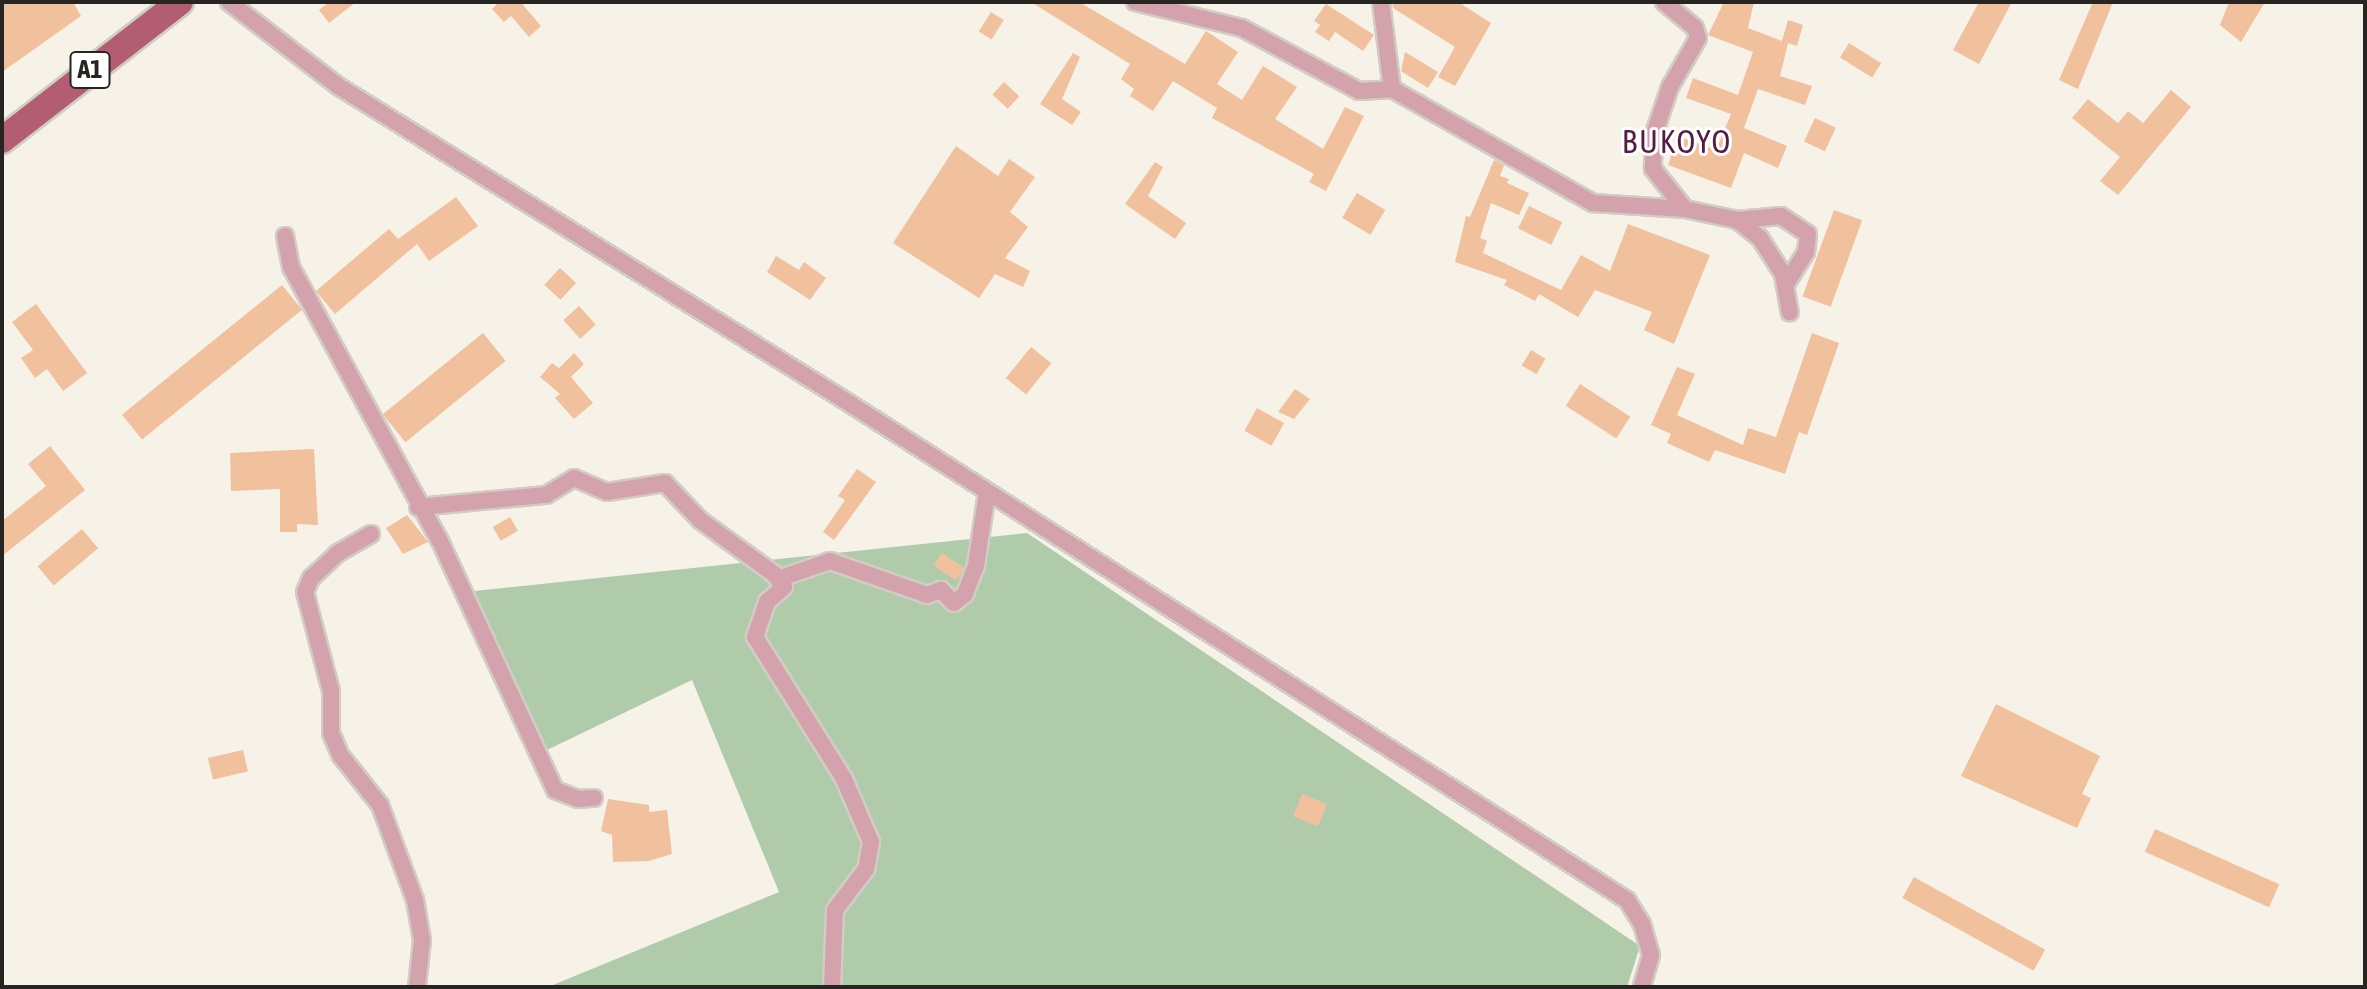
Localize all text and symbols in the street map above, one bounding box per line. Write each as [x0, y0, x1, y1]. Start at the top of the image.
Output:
road number: A1 [68, 48, 112, 92]
district label: BUKOYO [1622, 123, 1732, 161]

